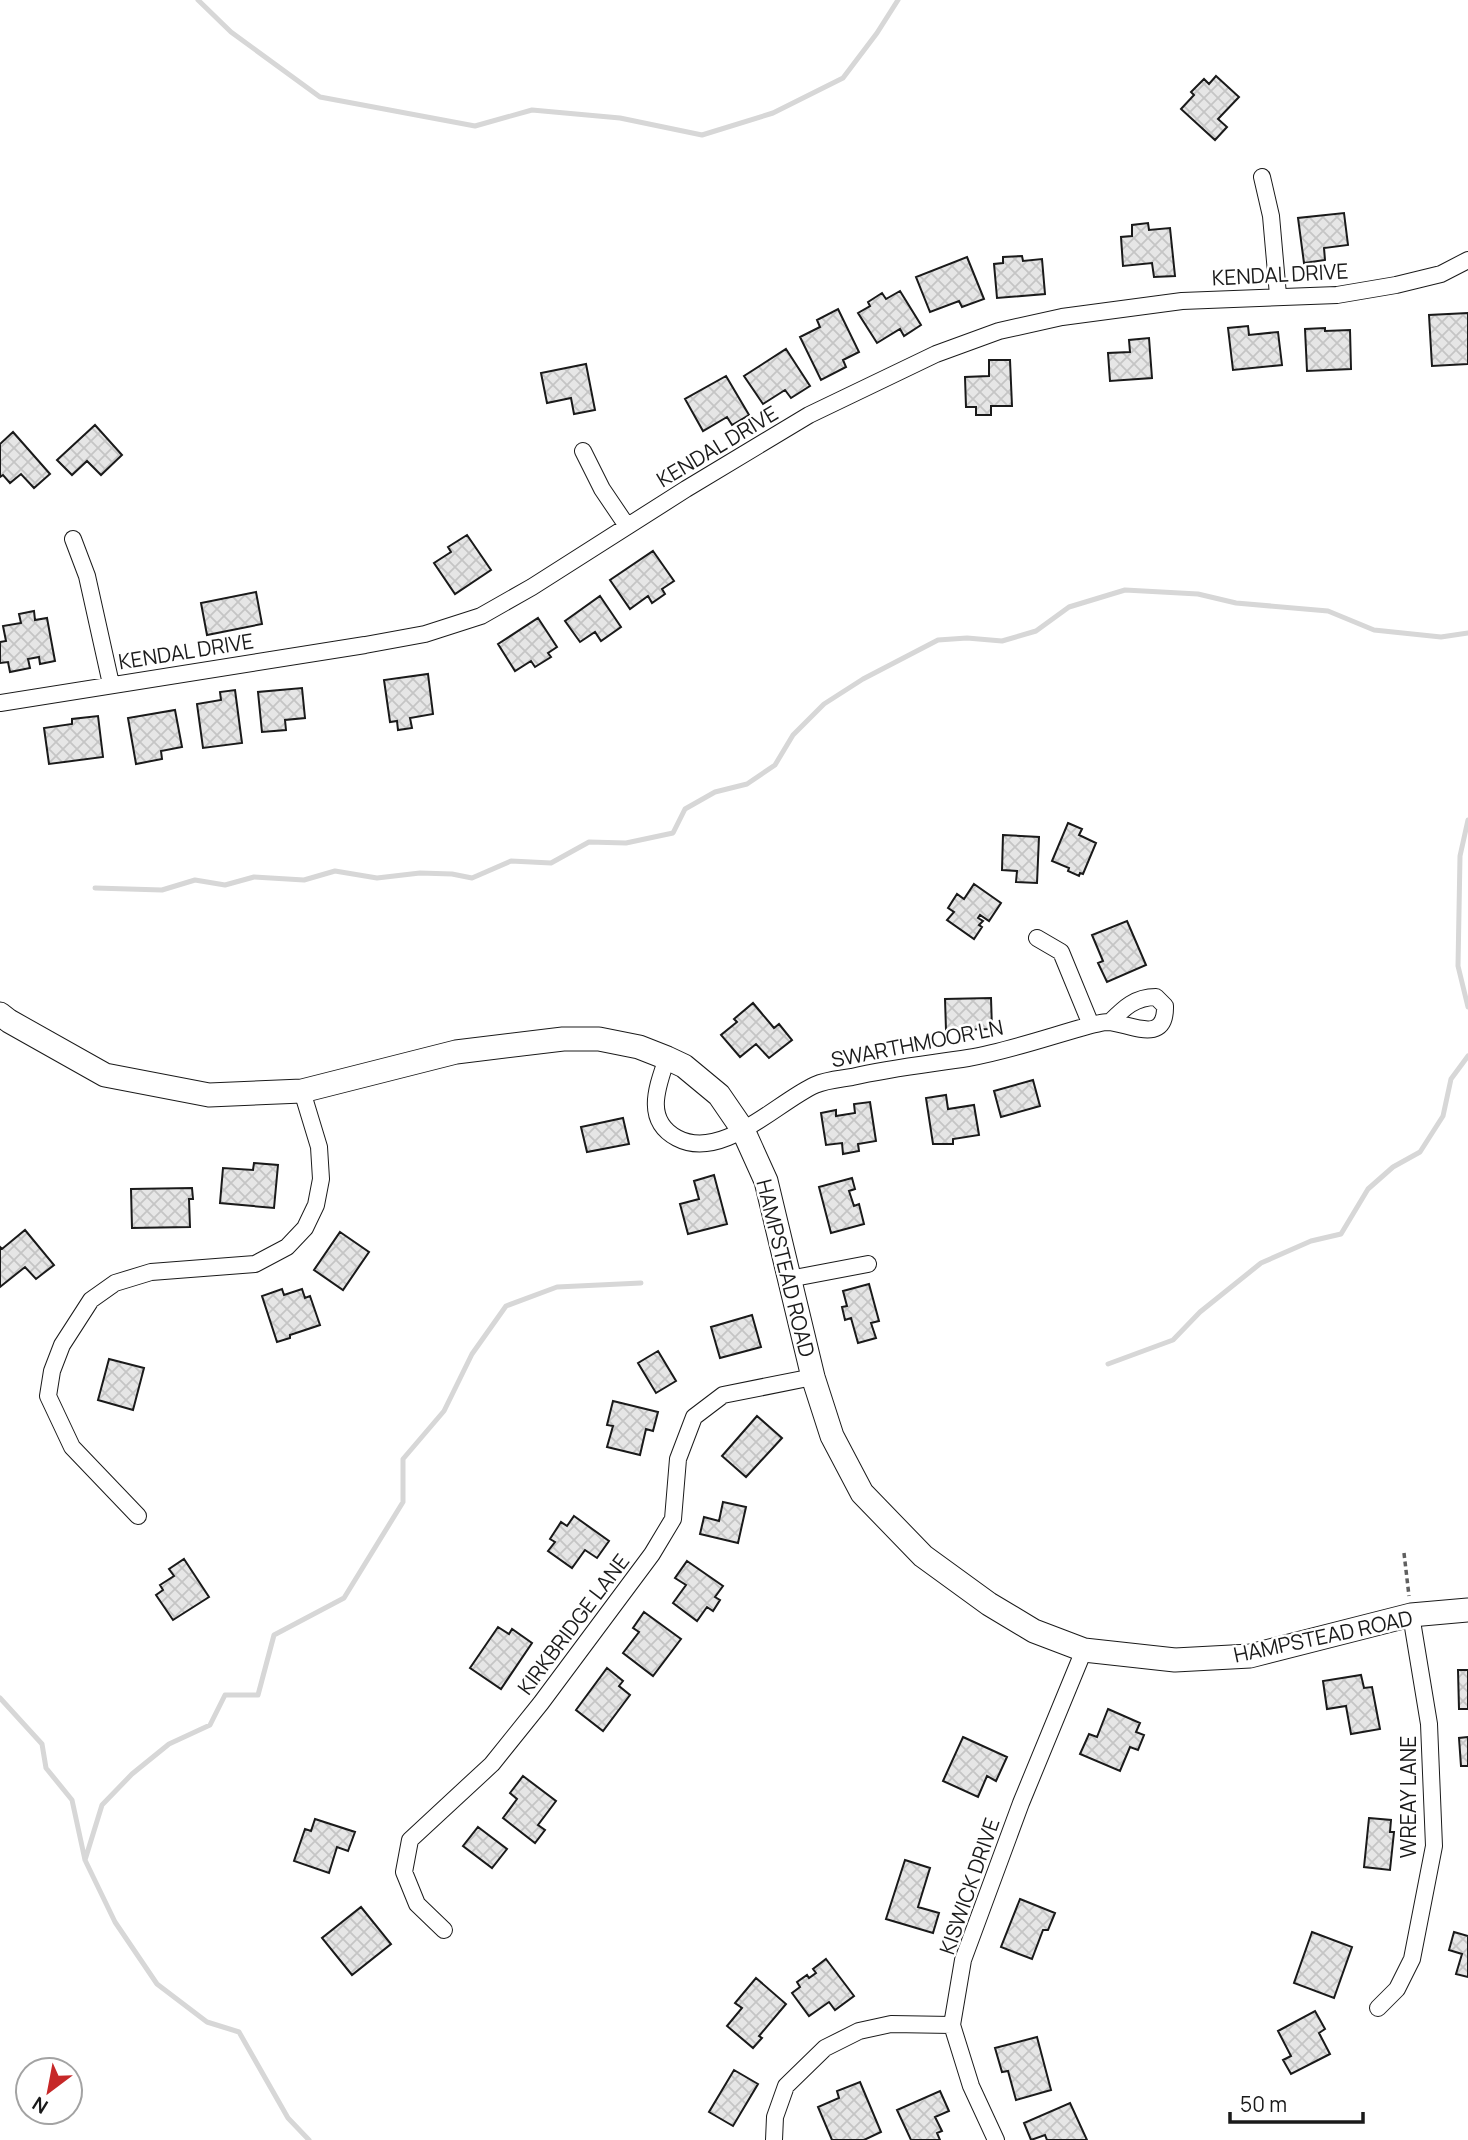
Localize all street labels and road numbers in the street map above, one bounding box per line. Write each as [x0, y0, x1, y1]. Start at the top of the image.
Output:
street label: KENDAL DRIVE [1211, 256, 1349, 292]
street label: KENDAL DRIVE [651, 399, 783, 493]
street label: KENDAL DRIVE [116, 626, 256, 676]
street label: SWARTHMOOR LN [829, 1013, 1005, 1073]
street label: HAMPSTEAD ROAD [750, 1176, 822, 1360]
street label: KIRKBRIDGE LANE [511, 1548, 635, 1700]
street label: HAMPSTEAD ROAD [1231, 1603, 1415, 1669]
street label: WREAY LANE [1394, 1736, 1422, 1858]
street label: KISWICK DRIVE [933, 1814, 1005, 1958]

